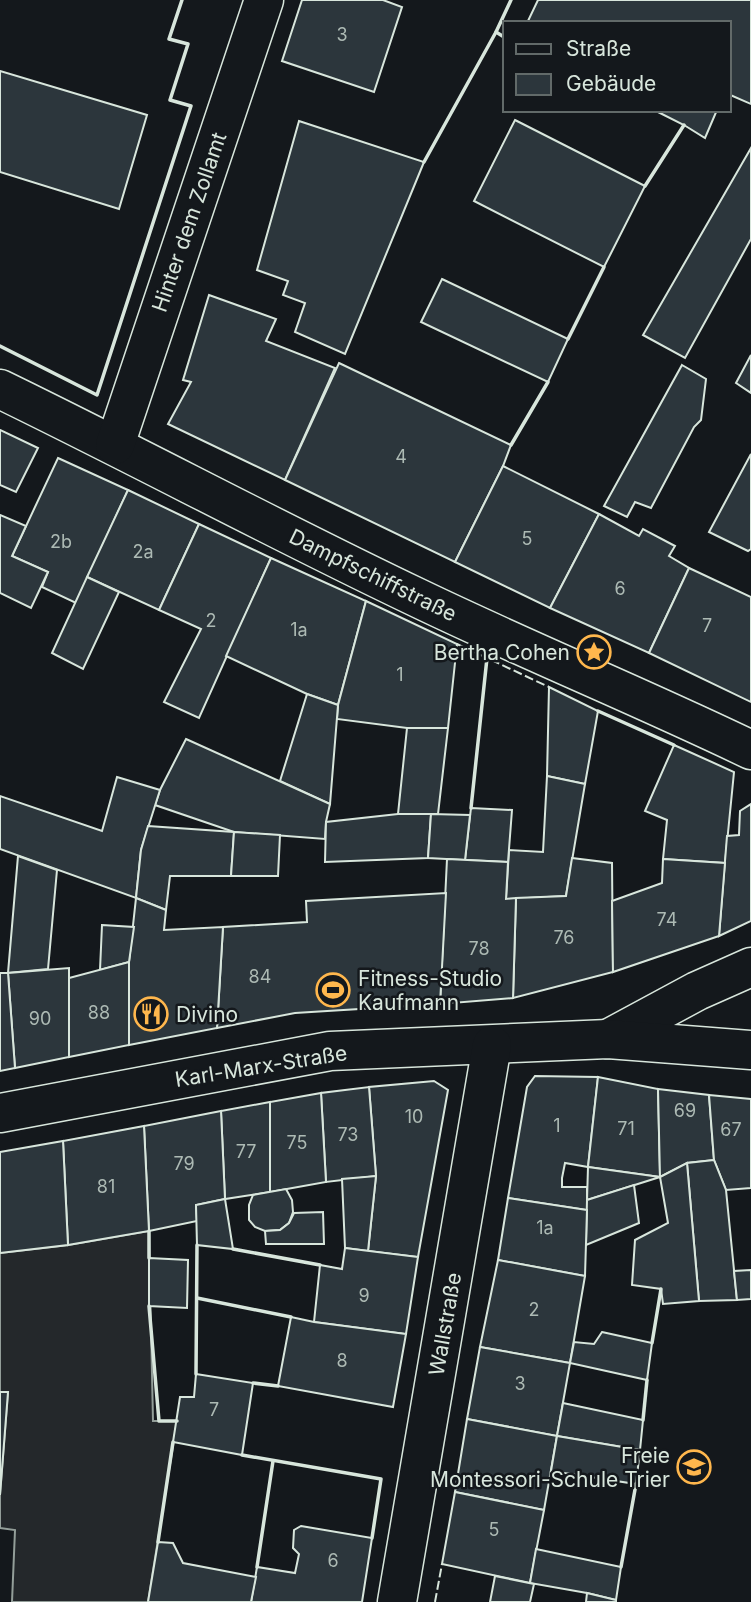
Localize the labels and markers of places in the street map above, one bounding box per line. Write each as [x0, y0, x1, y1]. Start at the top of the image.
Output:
place icon: Bertha Cohen [575, 633, 613, 671]
place label: Bertha Cohen [434, 640, 570, 665]
place label: Fitness-Studio Kaufmann [358, 966, 502, 1015]
sports icon: Fitness-Studio Kaufmann [314, 971, 352, 1009]
restaurant icon: Divino [132, 995, 170, 1033]
place label: Divino [176, 1002, 238, 1027]
place label: Freie Montessori-Schule Trier [430, 1443, 670, 1492]
school or university icon: Freie Montessori-Schule Trier [675, 1448, 713, 1486]

